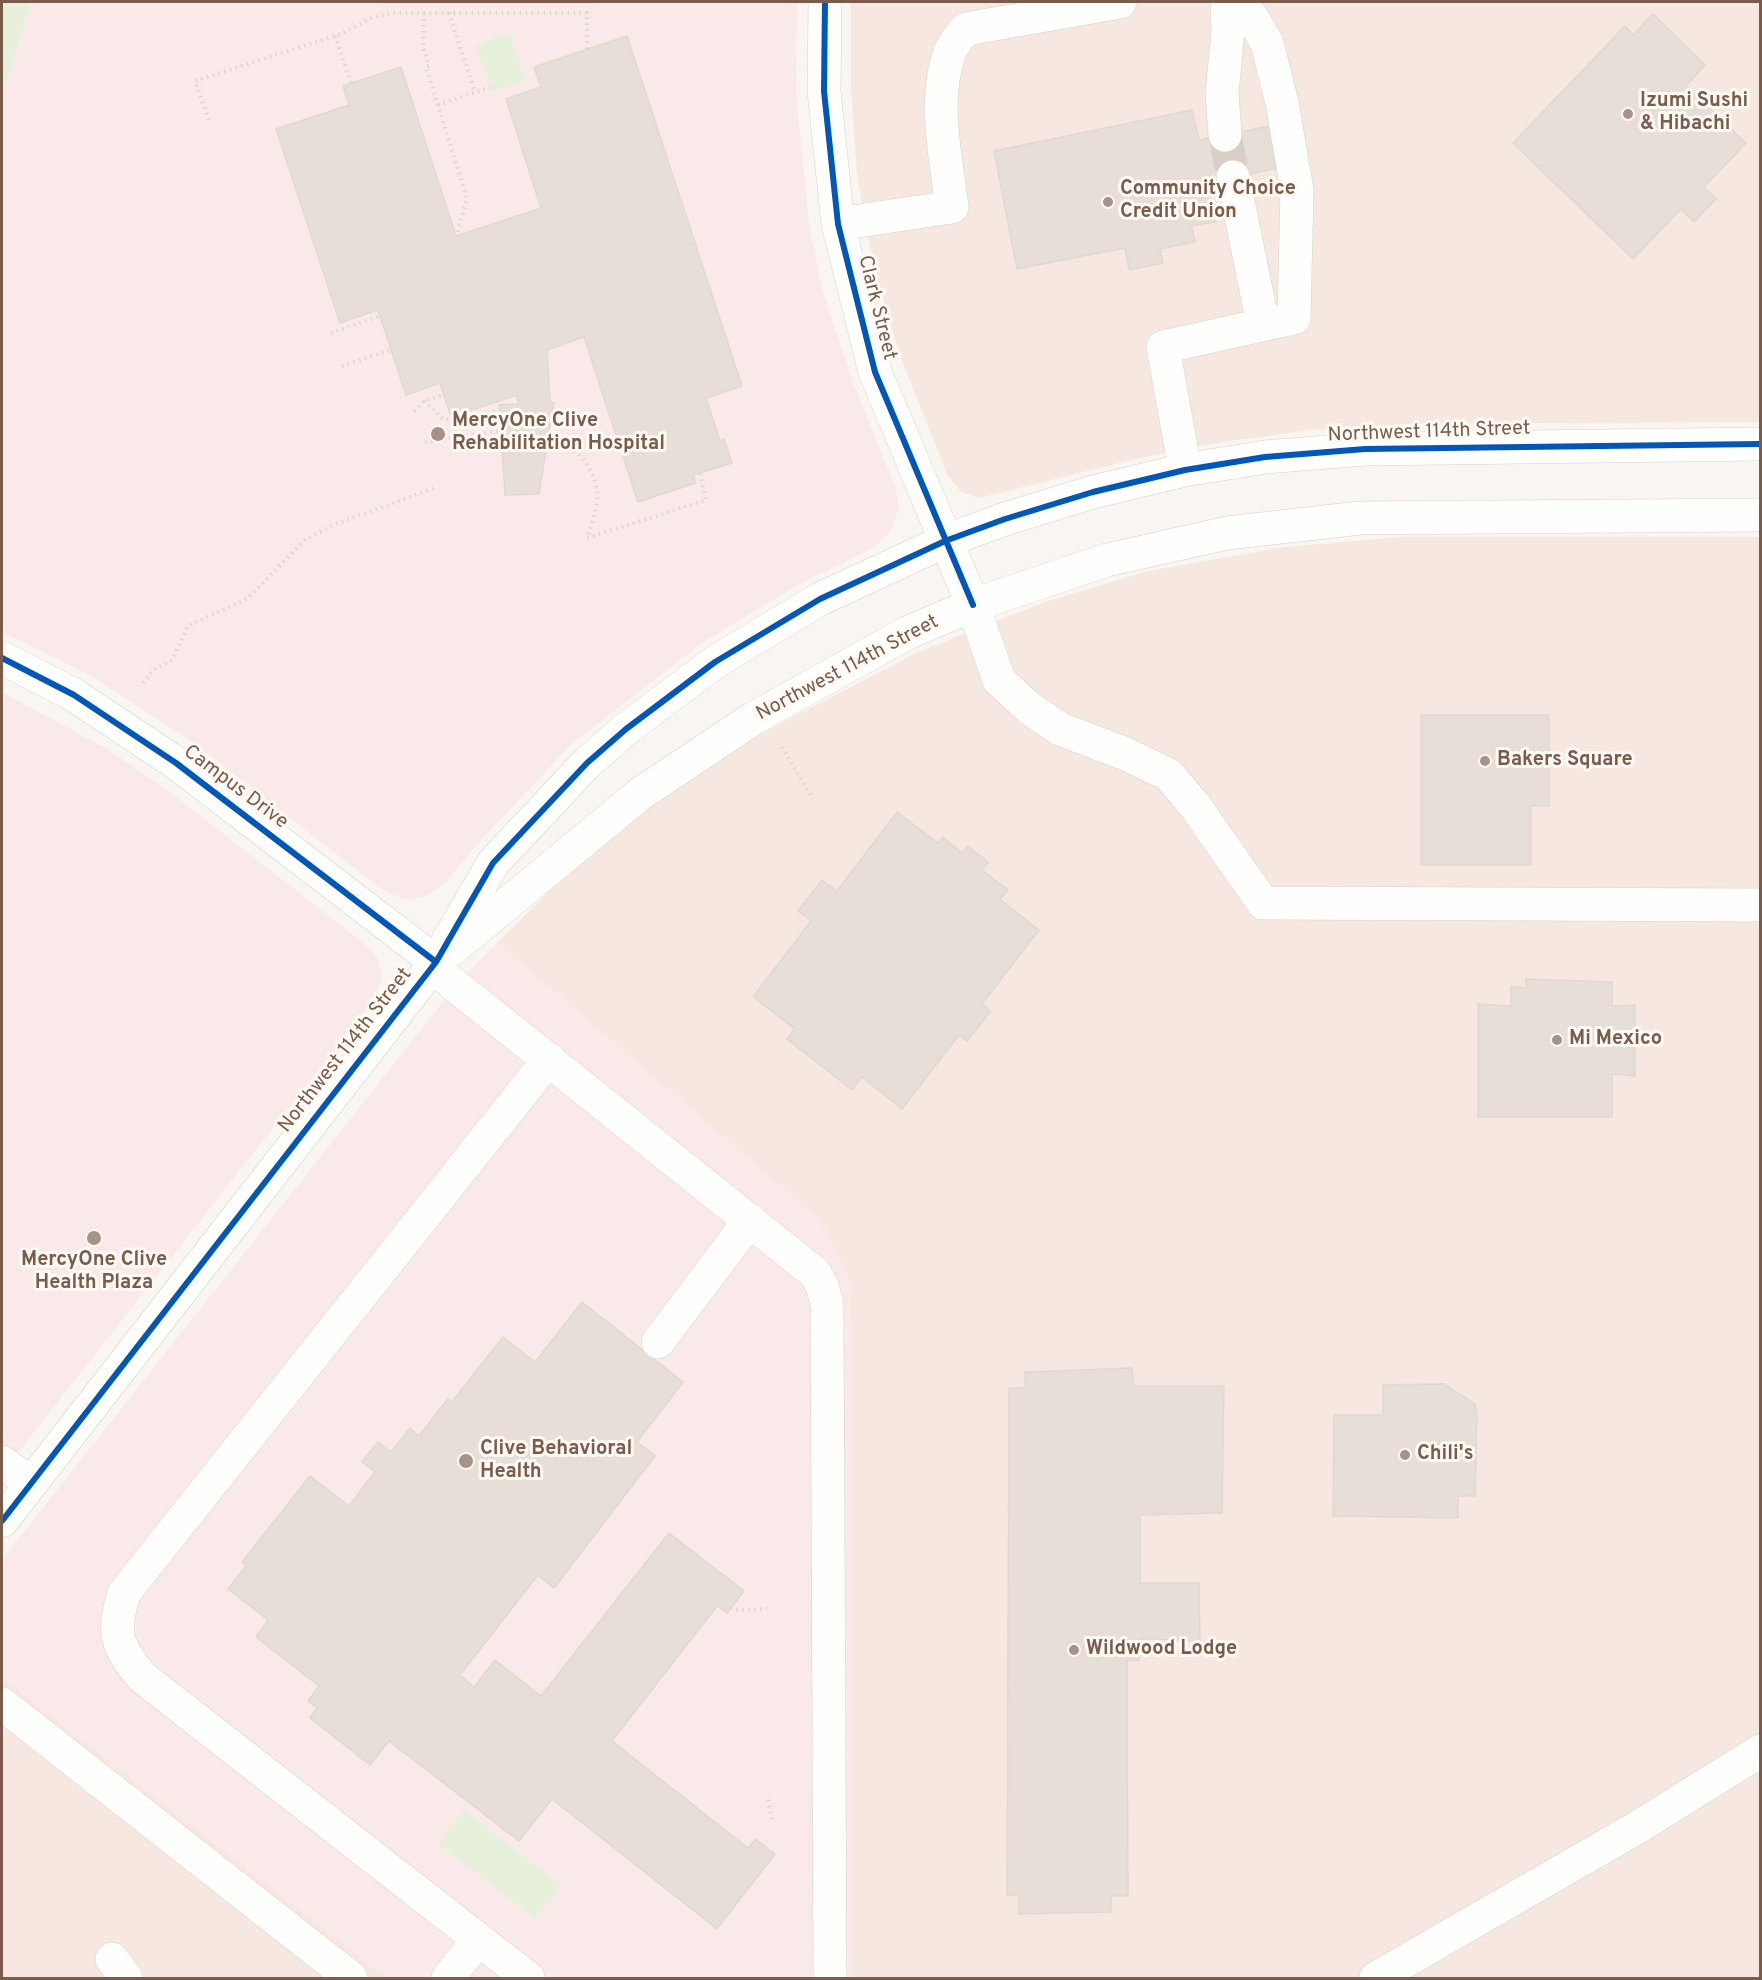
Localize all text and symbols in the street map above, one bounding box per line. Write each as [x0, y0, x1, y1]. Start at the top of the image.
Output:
place label: Izumi Sushi & Hibachi [1640, 90, 1748, 137]
marker: Izumi Sushi & Hibachi [1621, 107, 1635, 121]
place label: Community Choice Credit Union [1120, 178, 1296, 225]
marker: Community Choice Credit Union [1101, 195, 1115, 209]
street label: Clark Street [851, 253, 901, 363]
place label: MercyOne Clive Rehabilitation Hospital [452, 410, 665, 457]
street label: Northwest 114th Street [1327, 417, 1531, 449]
marker: MercyOne Clive Rehabilitation Hospital [429, 425, 447, 443]
street label: Northwest 114th Street [753, 611, 943, 727]
street label: Campus Drive [178, 741, 292, 835]
place label: Bakers Square [1497, 749, 1633, 773]
marker: Bakers Square [1478, 754, 1492, 768]
street label: Northwest 114th Street [274, 964, 418, 1138]
place label: Mi Mexico [1569, 1028, 1662, 1052]
marker: Mi Mexico [1550, 1033, 1564, 1047]
marker: MercyOne Clive Health Plaza [85, 1229, 103, 1247]
place label: MercyOne Clive Health Plaza [21, 1249, 167, 1296]
place label: Clive Behavioral Health [480, 1438, 632, 1485]
place label: Chili's [1417, 1443, 1473, 1467]
marker: Chili's [1398, 1448, 1412, 1462]
marker: Clive Behavioral Health [457, 1452, 475, 1470]
place label: Wildwood Lodge [1086, 1638, 1237, 1662]
marker: Wildwood Lodge [1067, 1643, 1081, 1657]

